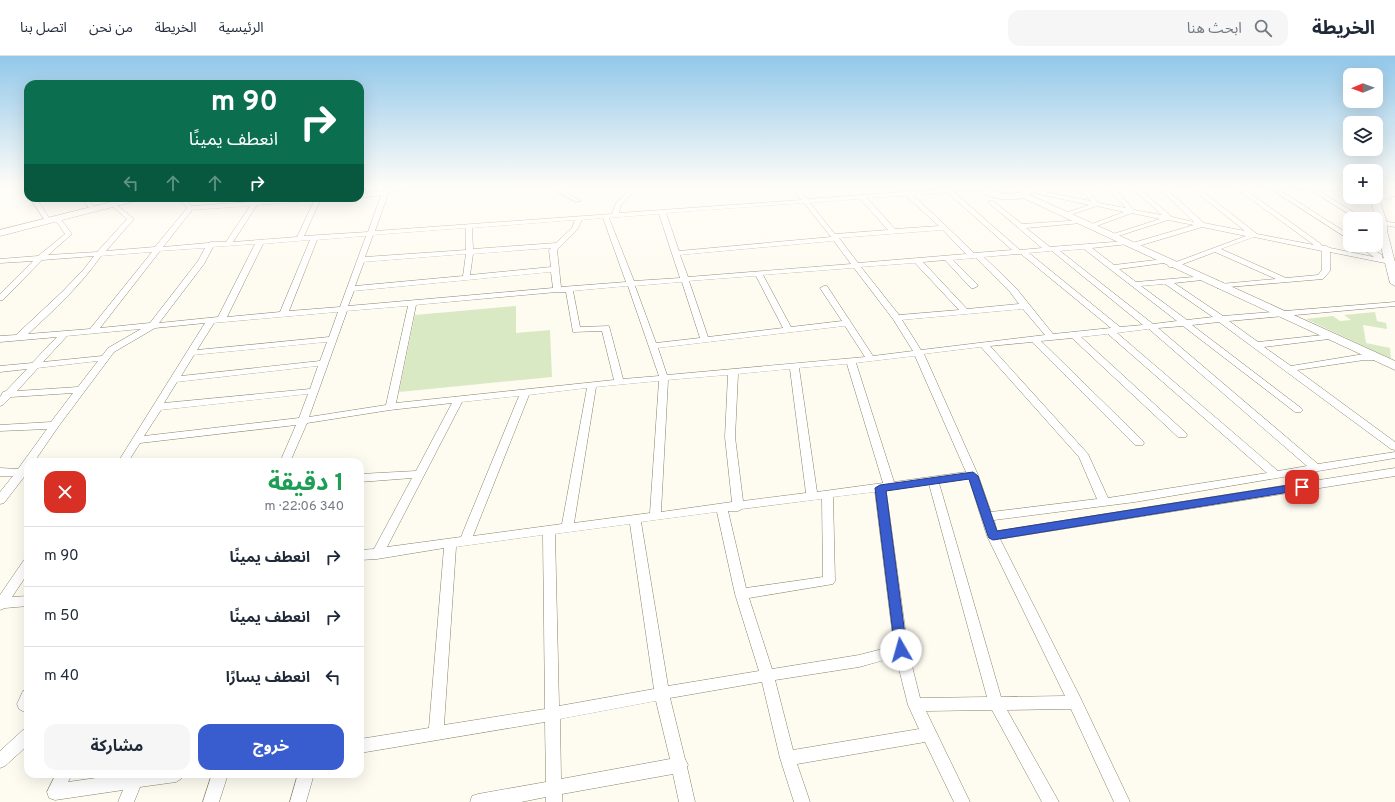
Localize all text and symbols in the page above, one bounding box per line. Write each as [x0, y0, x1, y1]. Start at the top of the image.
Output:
search box [1008, 10, 1288, 46]
icon: search [1252, 17, 1274, 39]
text: الخريطة [1312, 17, 1375, 41]
text: اتصل بنا [20, 20, 67, 37]
text: من نحن [89, 20, 133, 37]
text: الخريطة [155, 20, 197, 37]
text: الرئيسية [219, 20, 264, 37]
text: ابحث هنا [1187, 20, 1242, 39]
north arrow [1343, 68, 1383, 108]
map controls [1343, 68, 1383, 252]
text: 90 m [211, 85, 278, 121]
icon: right [292, 96, 344, 148]
button: layers [1343, 116, 1383, 156]
text: انعطف يمينًا [189, 129, 278, 152]
button: + [1343, 164, 1383, 204]
icon: left [120, 172, 142, 194]
icon: ahead [162, 172, 184, 194]
icon: ahead [204, 172, 226, 194]
icon: right [246, 172, 268, 194]
button: − [1343, 212, 1383, 252]
text: 1 دقيقة [268, 469, 344, 499]
pin [1285, 470, 1319, 504]
button: close [44, 471, 86, 513]
icon: arrive [1291, 476, 1313, 498]
text: 340 m · 22:06 [265, 499, 344, 515]
icon: right [322, 546, 344, 568]
text: 90 m [44, 547, 79, 566]
text: انعطف يمينًا [230, 549, 310, 568]
icon: right [322, 606, 344, 628]
text: 50 m [44, 607, 79, 626]
text: انعطف يمينًا [230, 609, 310, 628]
position arrow [880, 629, 922, 671]
icon: left [322, 666, 344, 688]
text: 40 m [44, 667, 79, 686]
text: انعطف يسارًا [226, 669, 310, 688]
button: مشاركة [44, 724, 190, 770]
button: خروج [198, 724, 344, 770]

